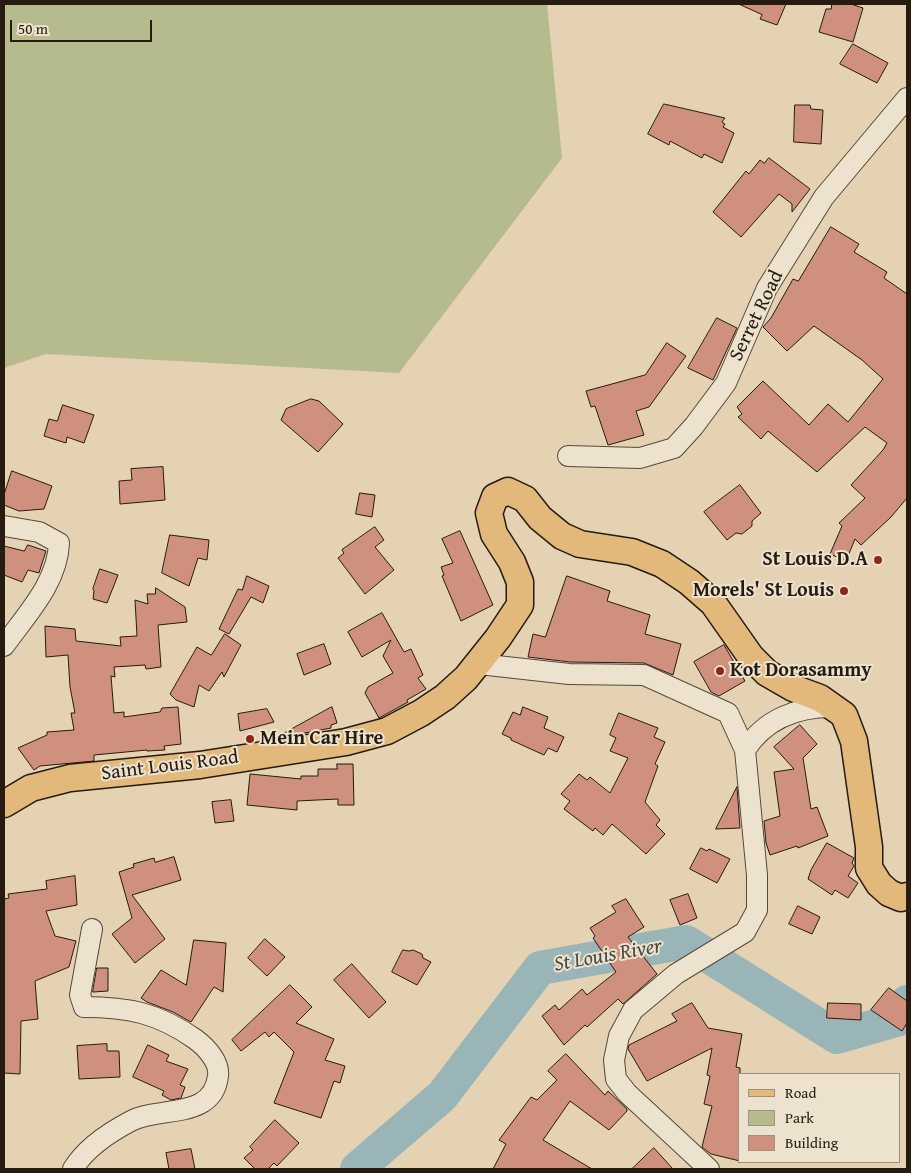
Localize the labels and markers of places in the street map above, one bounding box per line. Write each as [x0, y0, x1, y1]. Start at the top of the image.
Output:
place label: St Louis D.A [762, 548, 868, 572]
marker: St Louis D.A [872, 554, 884, 566]
place label: Morels' St Louis [693, 579, 834, 603]
marker: Morels' St Louis [838, 585, 850, 597]
place label: Kot Dorasammy [730, 659, 872, 683]
marker: Kot Dorasammy [714, 665, 726, 677]
place label: Mein Car Hire [260, 727, 383, 751]
marker: Mein Car Hire [244, 733, 256, 745]

